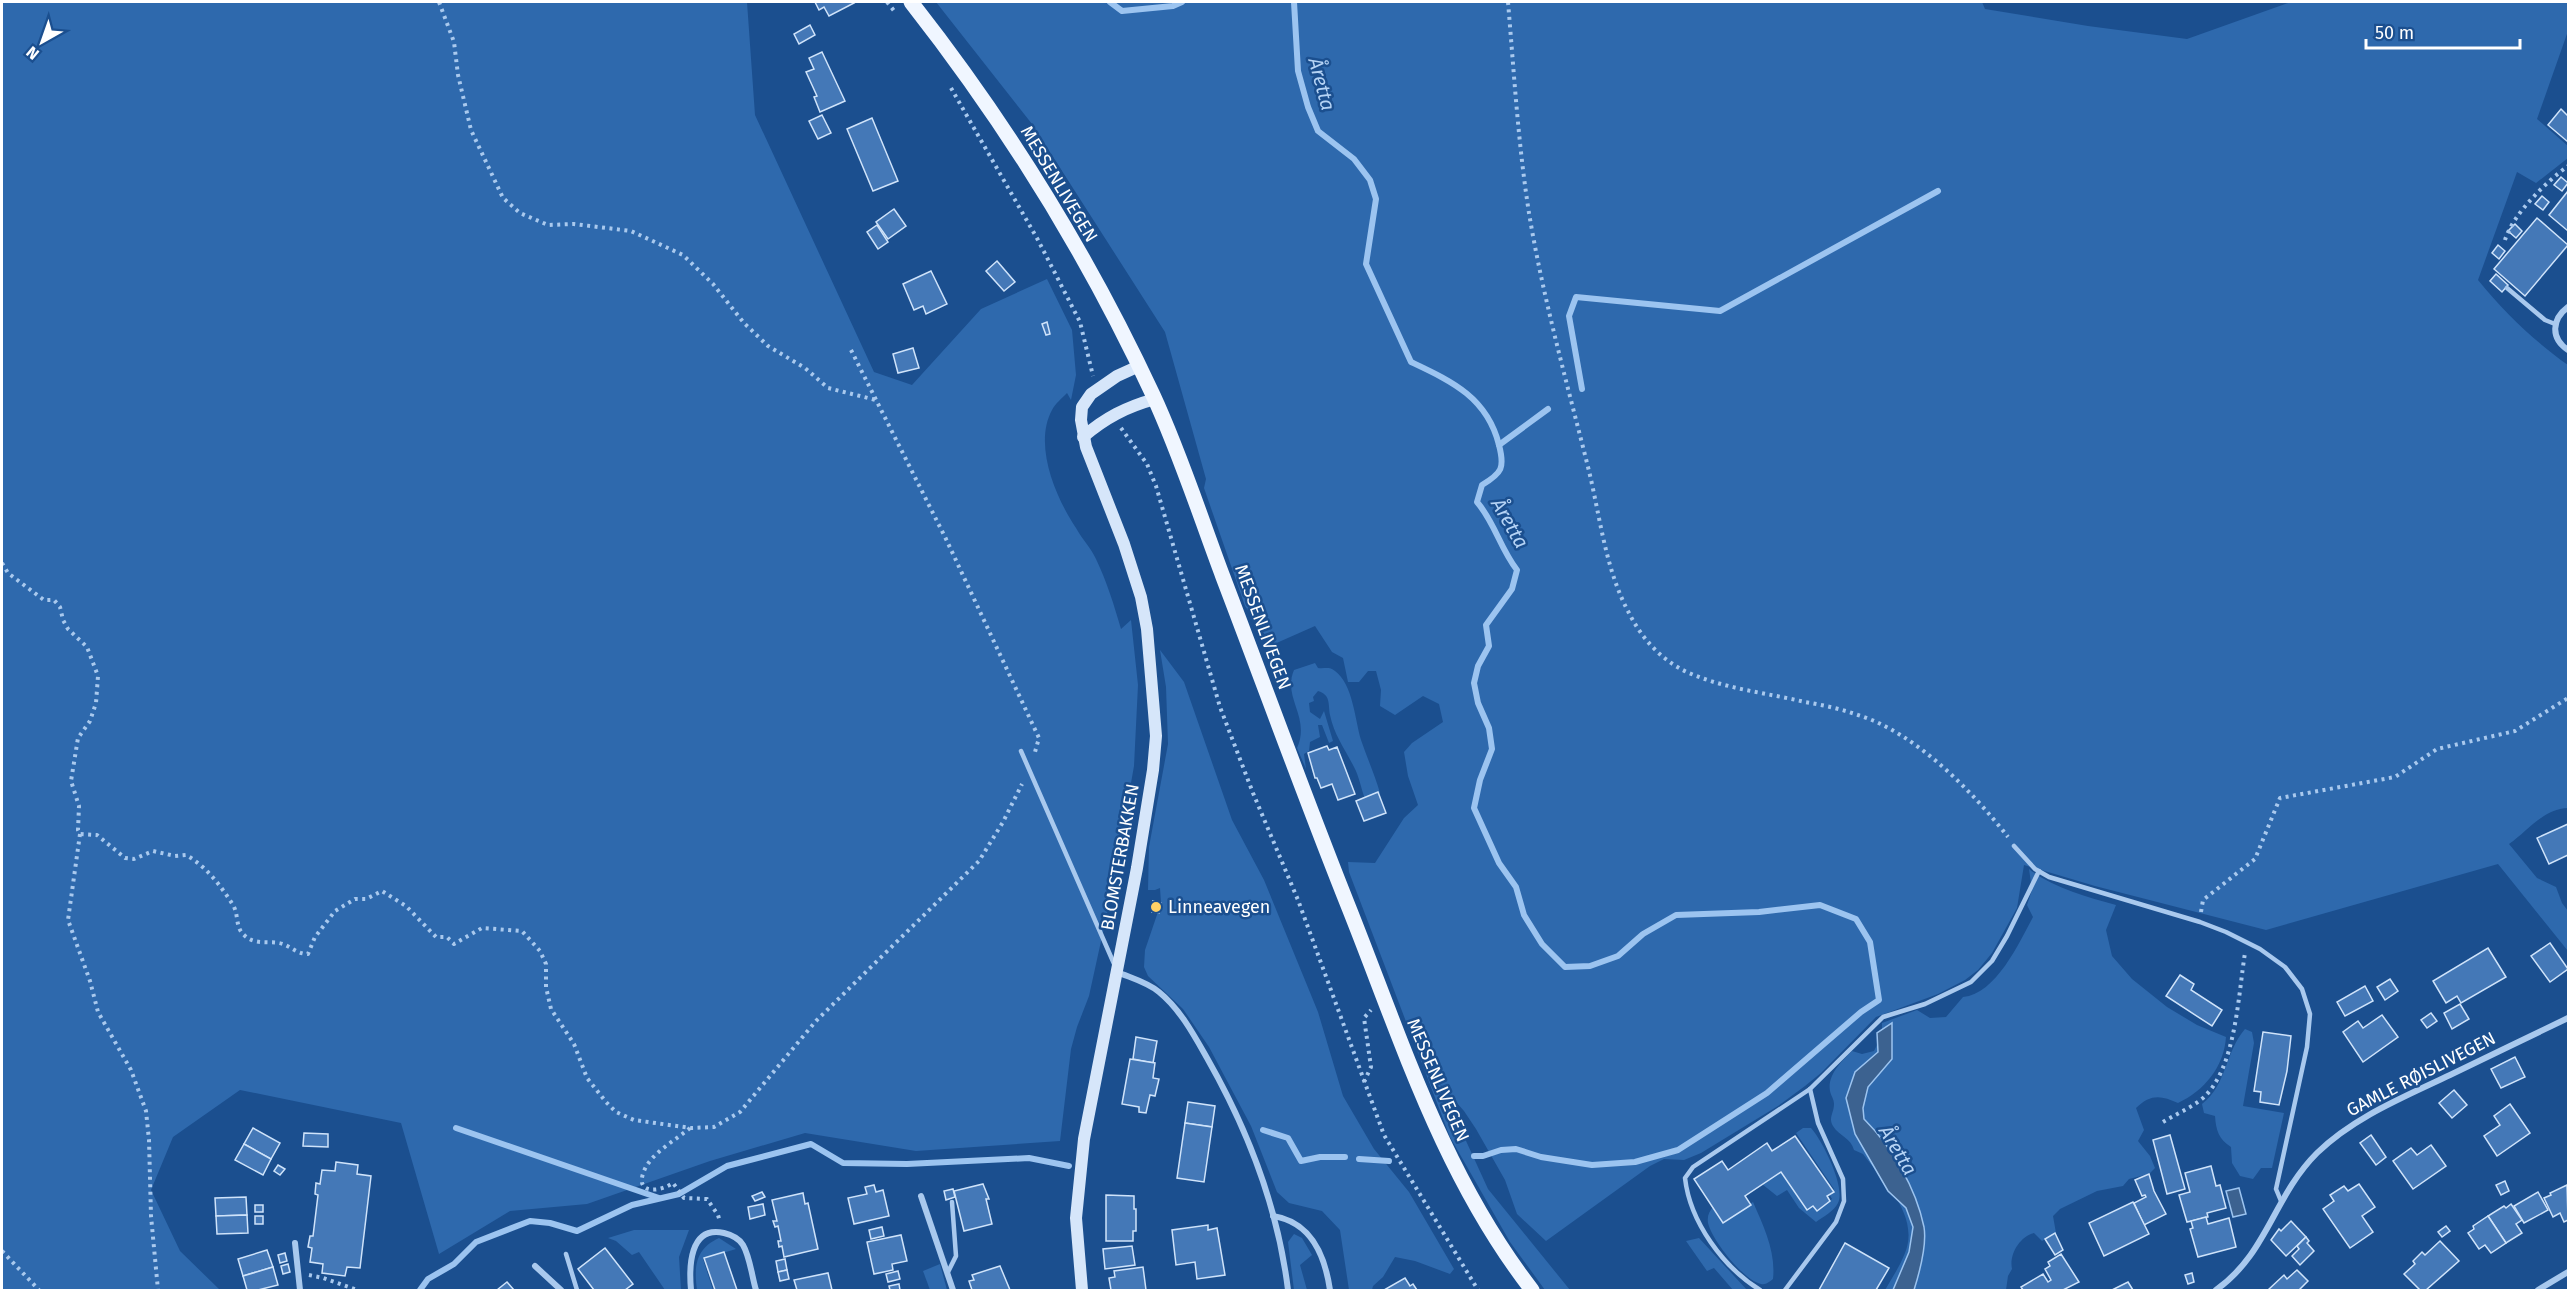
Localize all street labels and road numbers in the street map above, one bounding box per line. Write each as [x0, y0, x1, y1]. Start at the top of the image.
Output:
street label: MESSENLIVEGEN [1016, 122, 1102, 246]
street label: MESSENLIVEGEN [1230, 561, 1296, 693]
street label: BLOMSTERBAKKEN [1096, 782, 1144, 932]
street label: MESSENLIVEGEN [1402, 1015, 1474, 1145]
street label: GAMLE RØISLIVEGEN [2343, 1027, 2499, 1121]

